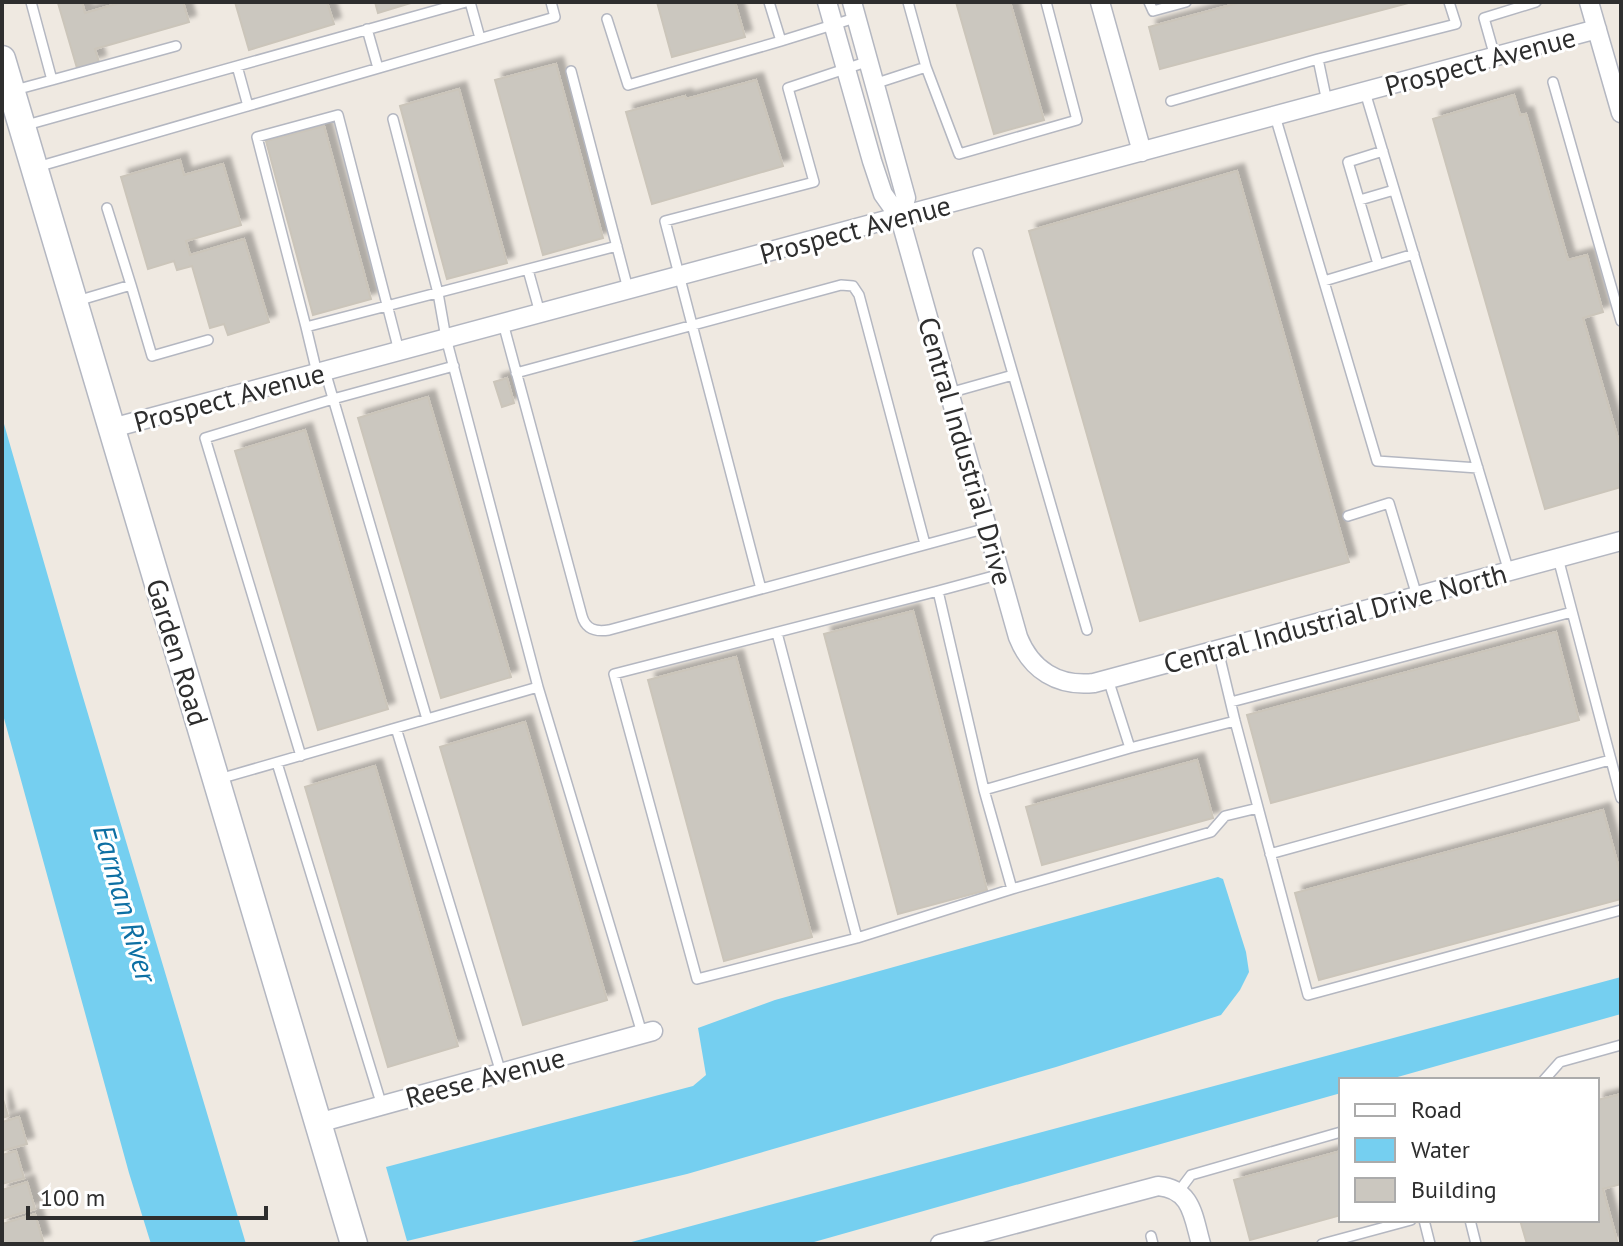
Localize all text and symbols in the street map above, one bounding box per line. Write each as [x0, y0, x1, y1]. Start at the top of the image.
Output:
street label: Prospect Avenue [1380, 18, 1580, 104]
street label: Prospect Avenue [755, 186, 955, 272]
street label: Central Industrial Drive [910, 313, 1022, 589]
street label: Prospect Avenue [129, 354, 329, 440]
street label: Central Industrial Drive North [1159, 554, 1511, 682]
street label: Garden Road [138, 574, 218, 730]
water label: Earman River [85, 820, 168, 988]
street label: Reese Avenue [401, 1038, 569, 1116]
legend [1339, 1078, 1599, 1222]
text: Road [1411, 1094, 1462, 1125]
text: Water [1411, 1134, 1470, 1165]
scale bar [28, 1170, 266, 1220]
text: Building [1411, 1174, 1497, 1205]
text: 100 m [40, 1182, 105, 1213]

